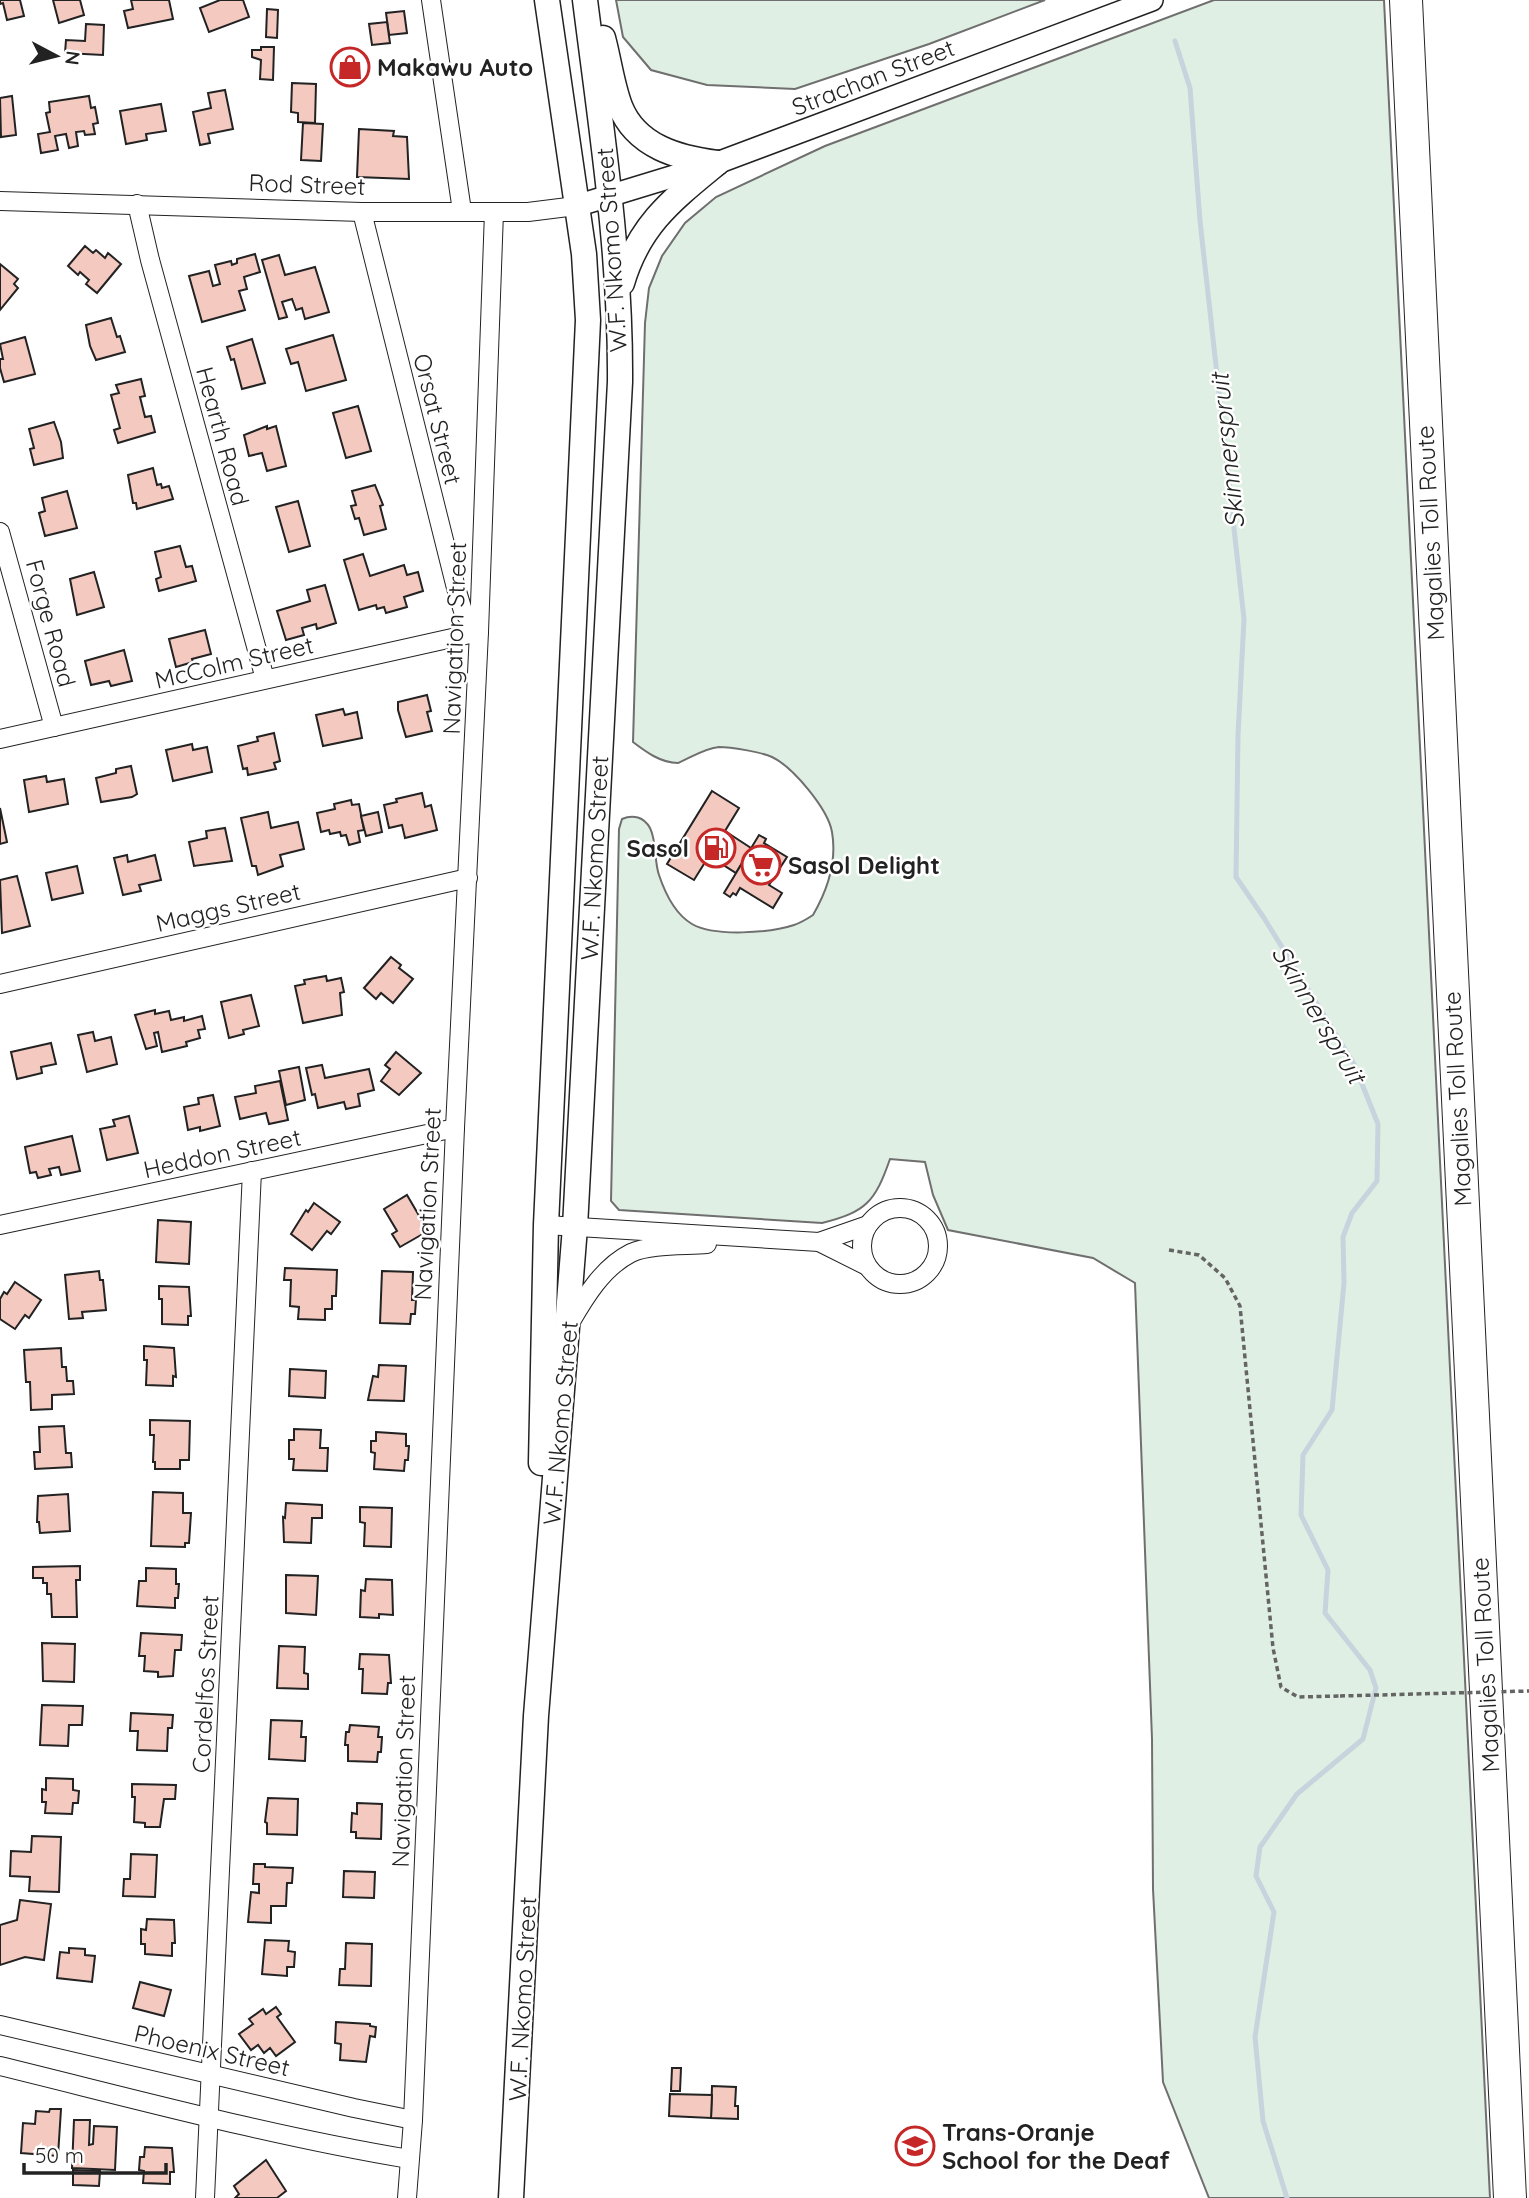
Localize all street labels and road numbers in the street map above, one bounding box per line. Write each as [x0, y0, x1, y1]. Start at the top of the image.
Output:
street label: Strachan Street [787, 32, 959, 122]
street label: W.F. Nkomo Street [589, 147, 633, 353]
street label: Rod Street [248, 167, 366, 201]
street label: Orsat Street [407, 350, 469, 488]
street label: Hearth Road [190, 363, 256, 509]
street label: Magalies Toll Route [1409, 425, 1451, 641]
street label: Navigation Street [436, 541, 472, 735]
street label: Forge Road [20, 556, 82, 690]
street label: McColm Street [152, 629, 316, 695]
street label: W.F. Nkomo Street [574, 755, 614, 961]
street label: Maggs Street [153, 876, 303, 938]
street label: Magalies Toll Route [1436, 991, 1478, 1207]
street label: Navigation Street [407, 1107, 447, 1301]
street label: Heddon Street [140, 1122, 304, 1184]
street label: W.F. Nkomo Street [536, 1320, 584, 1526]
street label: Magalies Toll Route [1464, 1557, 1506, 1773]
street label: Cordelfos Street [185, 1594, 225, 1774]
street label: Navigation Street [385, 1674, 421, 1868]
street label: W.F. Nkomo Street [502, 1896, 542, 2102]
street label: Phoenix Street [131, 2018, 293, 2082]

